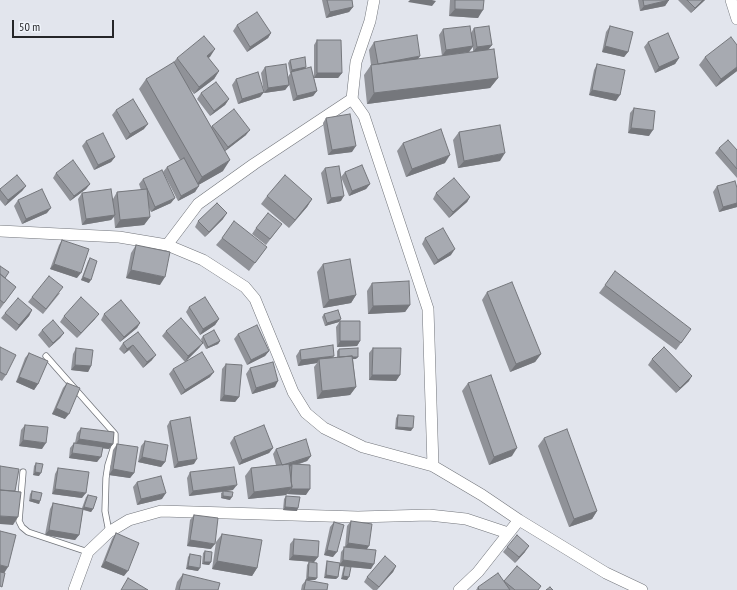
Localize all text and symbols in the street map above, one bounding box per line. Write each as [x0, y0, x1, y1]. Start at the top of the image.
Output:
scale bar [14, 12, 116, 38]
text: 50 m [19, 19, 40, 34]

